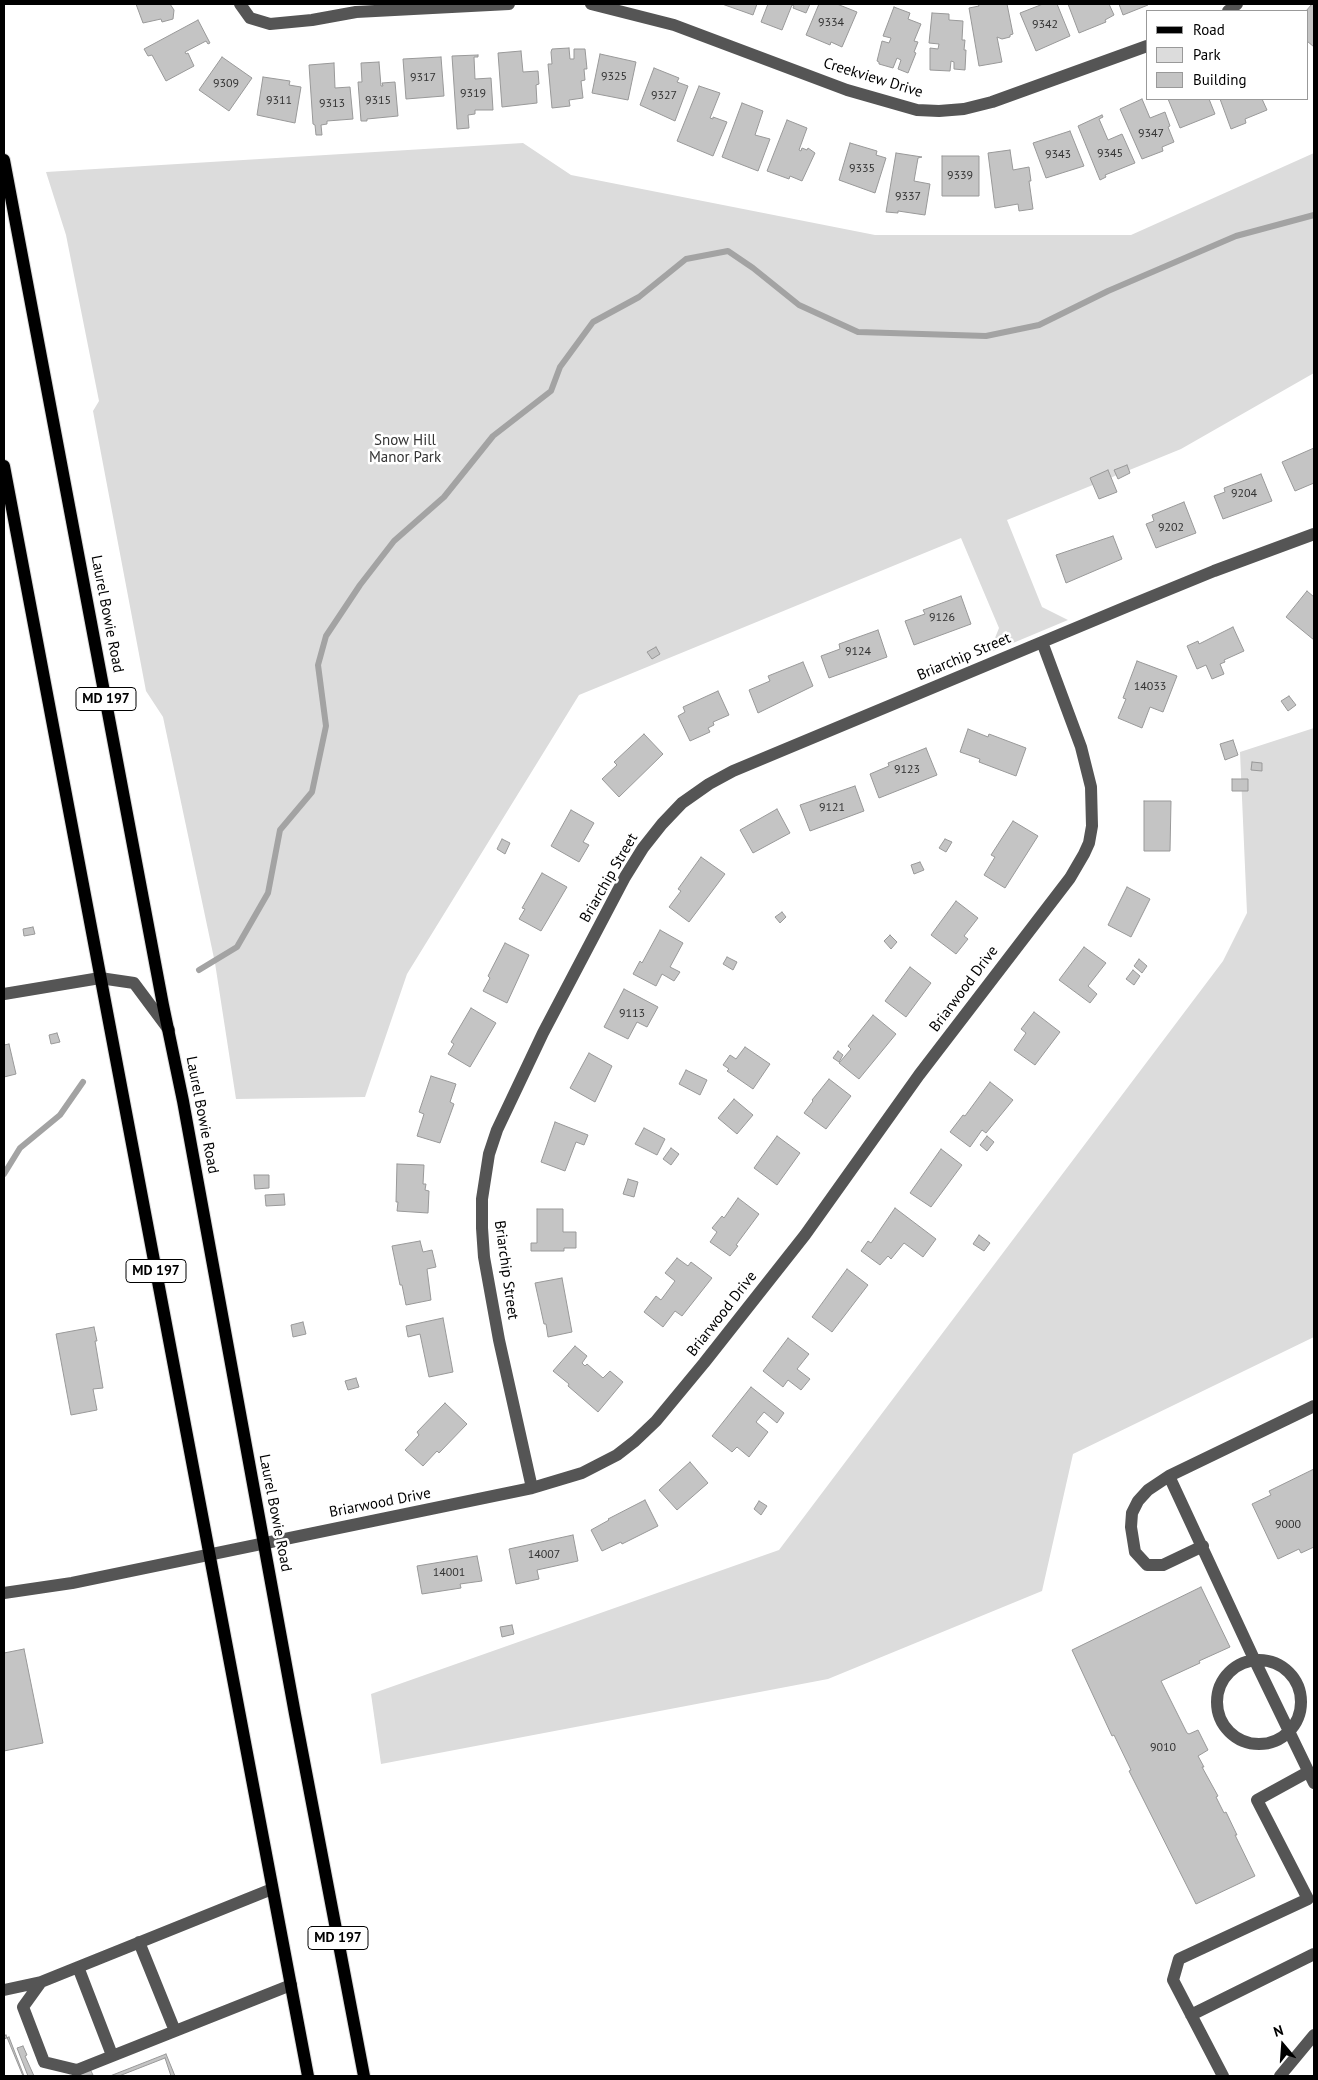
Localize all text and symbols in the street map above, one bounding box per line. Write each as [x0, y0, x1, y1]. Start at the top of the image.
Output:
legend [1146, 10, 1308, 100]
house number: 9334 [818, 16, 844, 30]
house number: 9342 [1032, 18, 1058, 32]
text: Road [1193, 20, 1225, 39]
text: Park [1193, 45, 1221, 64]
street label: Creekview Drive [821, 54, 925, 102]
house number: 9325 [601, 70, 627, 84]
text: Building [1193, 70, 1247, 89]
house number: 9317 [410, 71, 436, 85]
house number: 9309 [213, 77, 239, 91]
house number: 9319 [460, 87, 486, 101]
house number: 9327 [651, 89, 677, 103]
house number: 9311 [266, 94, 292, 108]
house number: 9315 [365, 94, 391, 108]
house number: 9313 [319, 97, 345, 111]
house number: 9347 [1138, 127, 1164, 141]
house number: 9345 [1097, 147, 1123, 161]
house number: 9343 [1045, 148, 1071, 162]
house number: 9335 [849, 162, 875, 176]
house number: 9339 [947, 169, 973, 183]
house number: 9337 [895, 190, 921, 204]
park label: Snow Hill Manor Park [369, 432, 441, 467]
house number: 9204 [1231, 487, 1257, 501]
house number: 9202 [1158, 521, 1184, 535]
street label: Laurel Bowie Road [87, 554, 127, 674]
house number: 9126 [929, 611, 955, 625]
street label: Briarchip Street [915, 629, 1013, 685]
house number: 9124 [845, 645, 871, 659]
house number: 14033 [1134, 680, 1166, 694]
road number: MD 197 [76, 688, 136, 711]
house number: 9123 [894, 763, 920, 777]
house number: 9121 [819, 801, 845, 815]
street label: Briarchip Street [576, 830, 642, 926]
street label: Briarwood Drive [926, 942, 1002, 1036]
house number: 9113 [619, 1007, 645, 1021]
street label: Laurel Bowie Road [182, 1055, 222, 1175]
street label: Briarchip Street [490, 1219, 522, 1321]
road number: MD 197 [126, 1260, 186, 1282]
street label: Briarwood Drive [683, 1268, 761, 1360]
street label: Laurel Bowie Road [255, 1453, 295, 1573]
street label: Briarwood Drive [328, 1484, 432, 1522]
house number: 9000 [1275, 1518, 1301, 1532]
house number: 14007 [528, 1548, 560, 1562]
house number: 14001 [433, 1566, 465, 1580]
house number: 9010 [1150, 1741, 1176, 1755]
road number: MD 197 [308, 1926, 368, 1950]
north arrow [1258, 2020, 1308, 2070]
text: N [1271, 2021, 1286, 2041]

